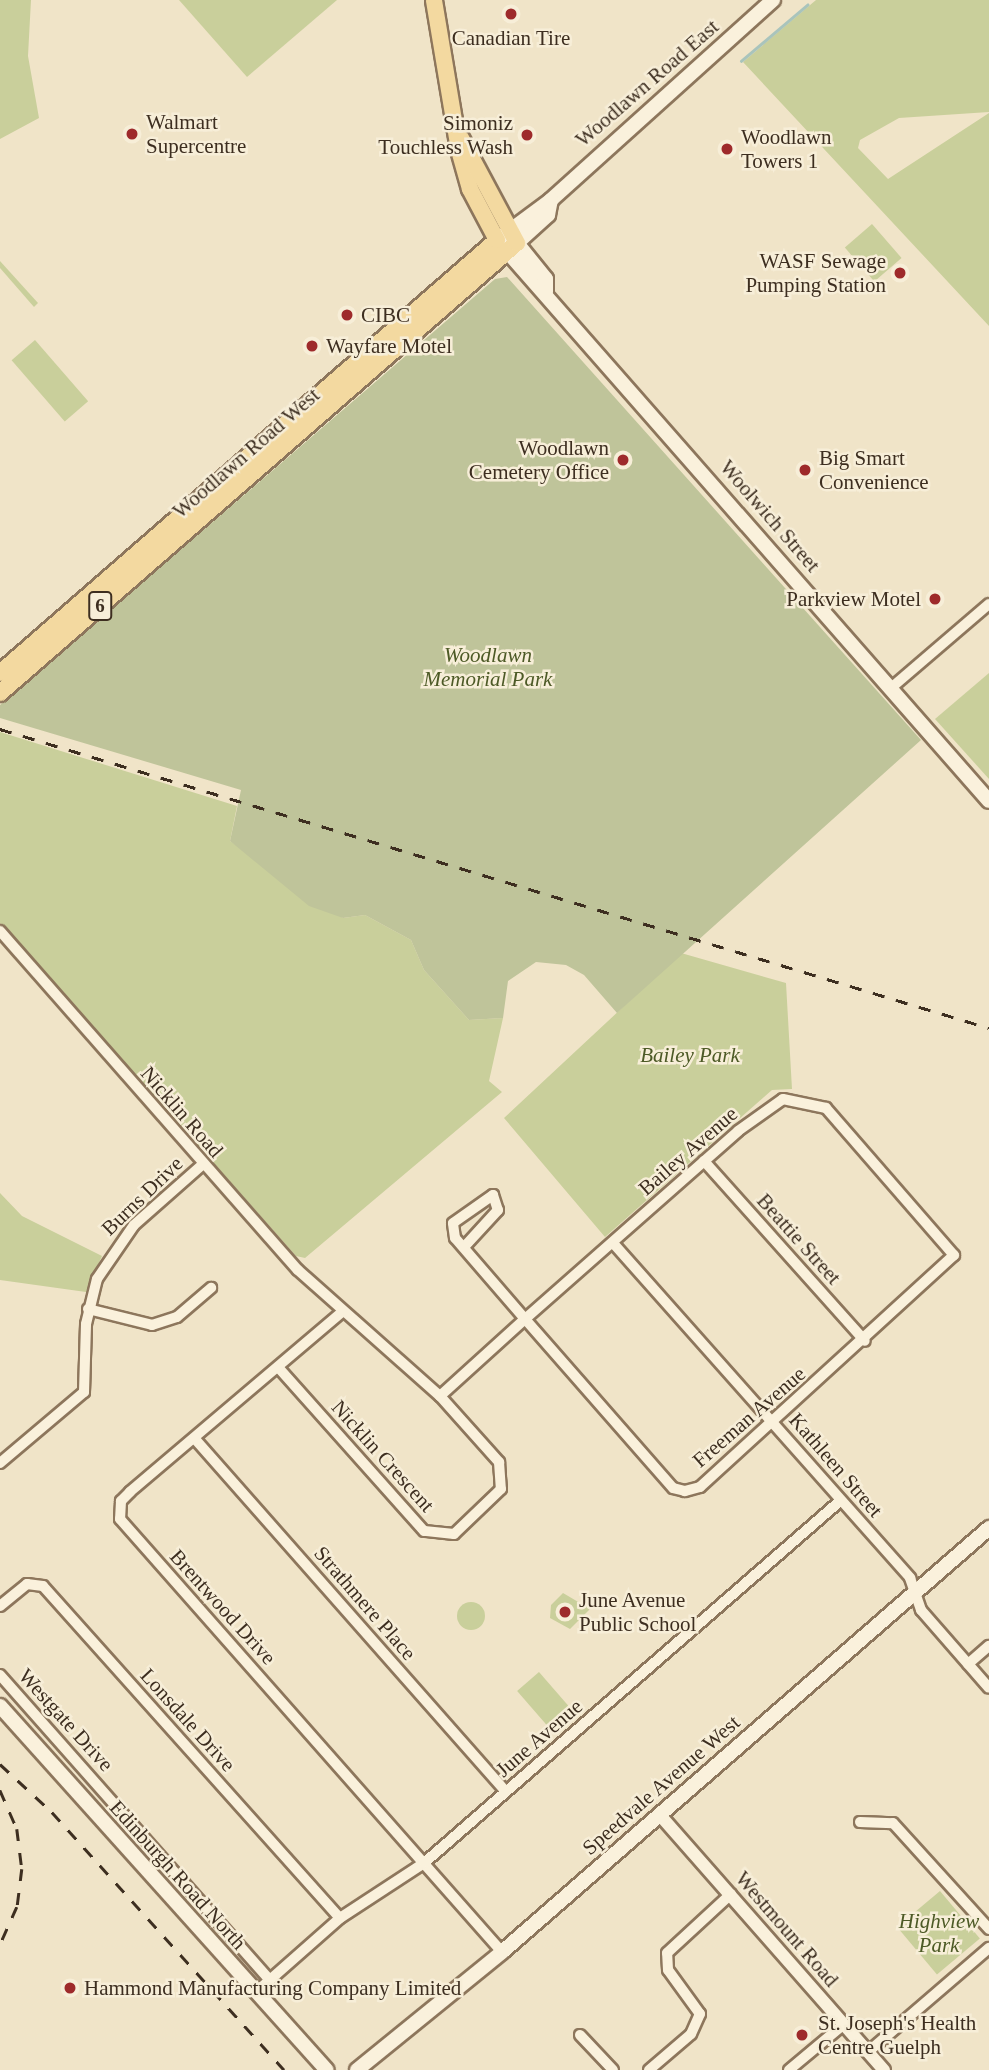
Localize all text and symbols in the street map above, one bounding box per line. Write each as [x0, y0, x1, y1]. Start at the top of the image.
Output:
marker: Canadian Tire [503, 6, 519, 22]
street label: Woodlawn Road East [570, 14, 724, 152]
place label: Canadian Tire [452, 25, 570, 51]
place label: Walmart Supercentre [146, 109, 246, 159]
place label: Simoniz Touchless Wash [378, 110, 513, 160]
place label: Woodlawn Towers 1 [741, 124, 831, 174]
marker: Walmart Supercentre [124, 126, 140, 142]
marker: Simoniz Touchless Wash [519, 127, 535, 143]
marker: Woodlawn Towers 1 [719, 141, 735, 157]
place label: WASF Sewage Pumping Station [745, 248, 886, 298]
marker: WASF Sewage Pumping Station [892, 265, 908, 281]
place label: CIBC [361, 302, 410, 328]
marker: CIBC [339, 307, 355, 323]
place label: Wayfare Motel [326, 333, 452, 359]
marker: Wayfare Motel [304, 338, 320, 354]
street label: Woodlawn Road West [167, 382, 325, 524]
place label: Woodlawn Cemetery Office [469, 435, 609, 485]
place label: Big Smart Convenience [819, 445, 929, 495]
marker: Woodlawn Cemetery Office [615, 452, 631, 468]
street label: Woolwich Street [715, 455, 825, 577]
marker: Big Smart Convenience [797, 462, 813, 478]
place label: Parkview Motel [786, 586, 921, 612]
road number: 6 [88, 590, 112, 622]
marker: Parkview Motel [927, 591, 943, 607]
park label: Woodlawn Memorial Park [424, 642, 552, 692]
park label: Bailey Park [640, 1042, 740, 1068]
street label: Nicklin Road [136, 1061, 228, 1163]
street label: Bailey Avenue [633, 1101, 743, 1201]
street label: Burns Drive [96, 1151, 188, 1241]
street label: Beattie Street [752, 1188, 846, 1290]
street label: Freeman Avenue [687, 1361, 811, 1473]
street label: Nicklin Crescent [326, 1395, 440, 1517]
street label: Kathleen Street [784, 1408, 888, 1522]
street label: Strathmere Place [309, 1541, 421, 1665]
street label: Brentwood Drive [165, 1544, 281, 1670]
place label: June Avenue Public School [579, 1587, 696, 1637]
marker: June Avenue Public School [557, 1604, 573, 1620]
street label: Westgate Drive [13, 1663, 119, 1777]
street label: Lonsdale Drive [135, 1663, 241, 1777]
street label: June Avenue [490, 1693, 588, 1783]
street label: Speedvale Avenue West [577, 1709, 745, 1861]
street label: Edinburgh Road North [104, 1795, 252, 1955]
street label: Westmount Road [730, 1866, 844, 1992]
park label: Highview Park [899, 1908, 979, 1958]
place label: Hammond Manufacturing Company Limited [84, 1975, 461, 2001]
marker: Hammond Manufacturing Company Limited [62, 1980, 78, 1996]
place label: St. Joseph's Health Centre Guelph [818, 2010, 976, 2060]
marker: St. Joseph's Health Centre Guelph [792, 2025, 812, 2045]

